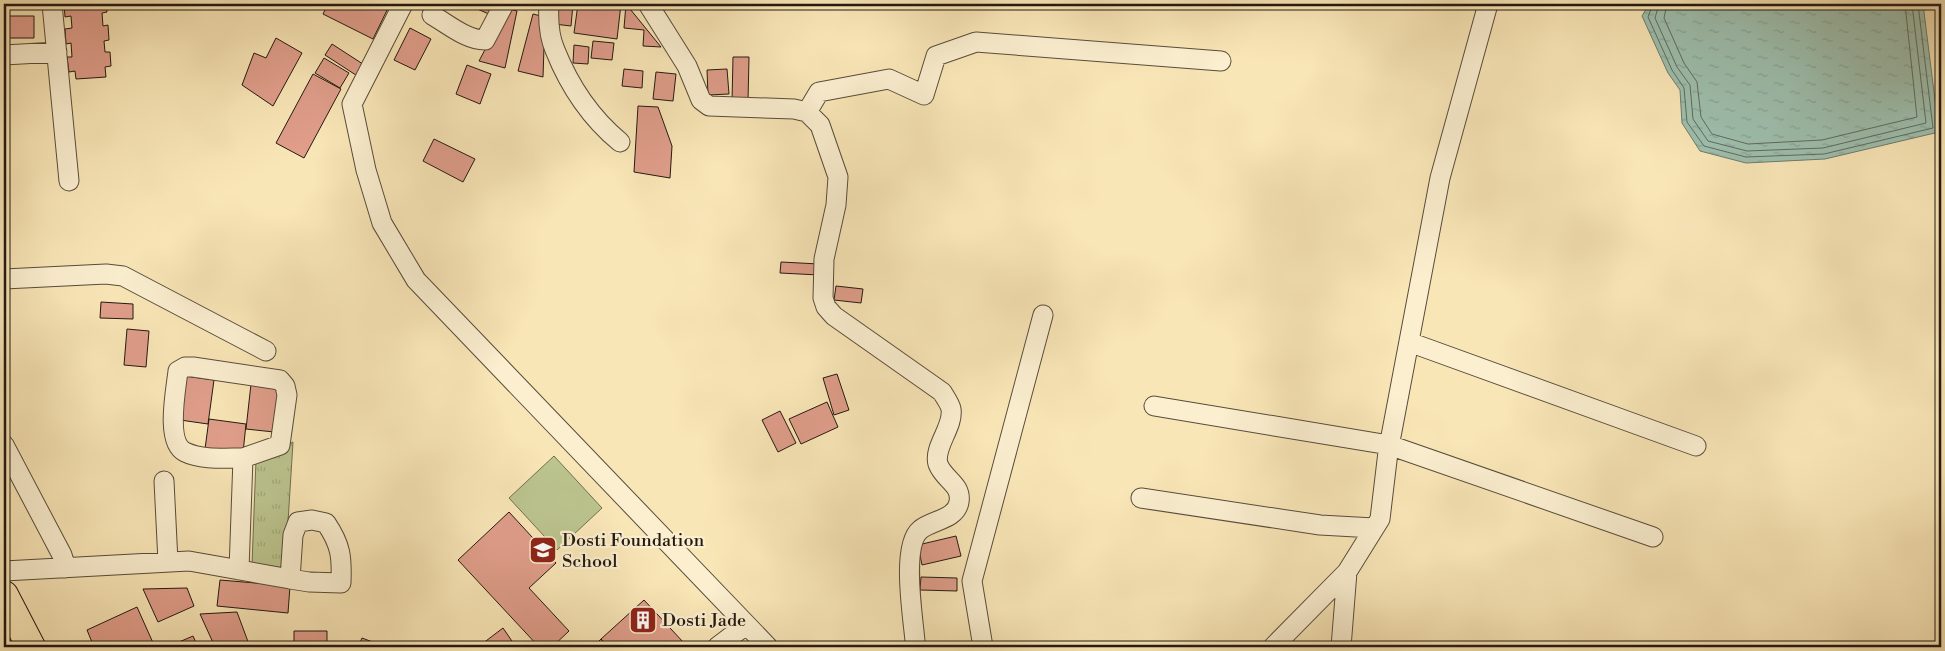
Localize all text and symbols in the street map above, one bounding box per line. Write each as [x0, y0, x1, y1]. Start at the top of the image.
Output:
place label: Dosti Foundation School [562, 529, 705, 573]
school or university icon: Dosti Foundation School [528, 535, 558, 565]
building icon: Dosti Jade [628, 605, 658, 635]
place label: Dosti Jade [662, 609, 746, 632]

